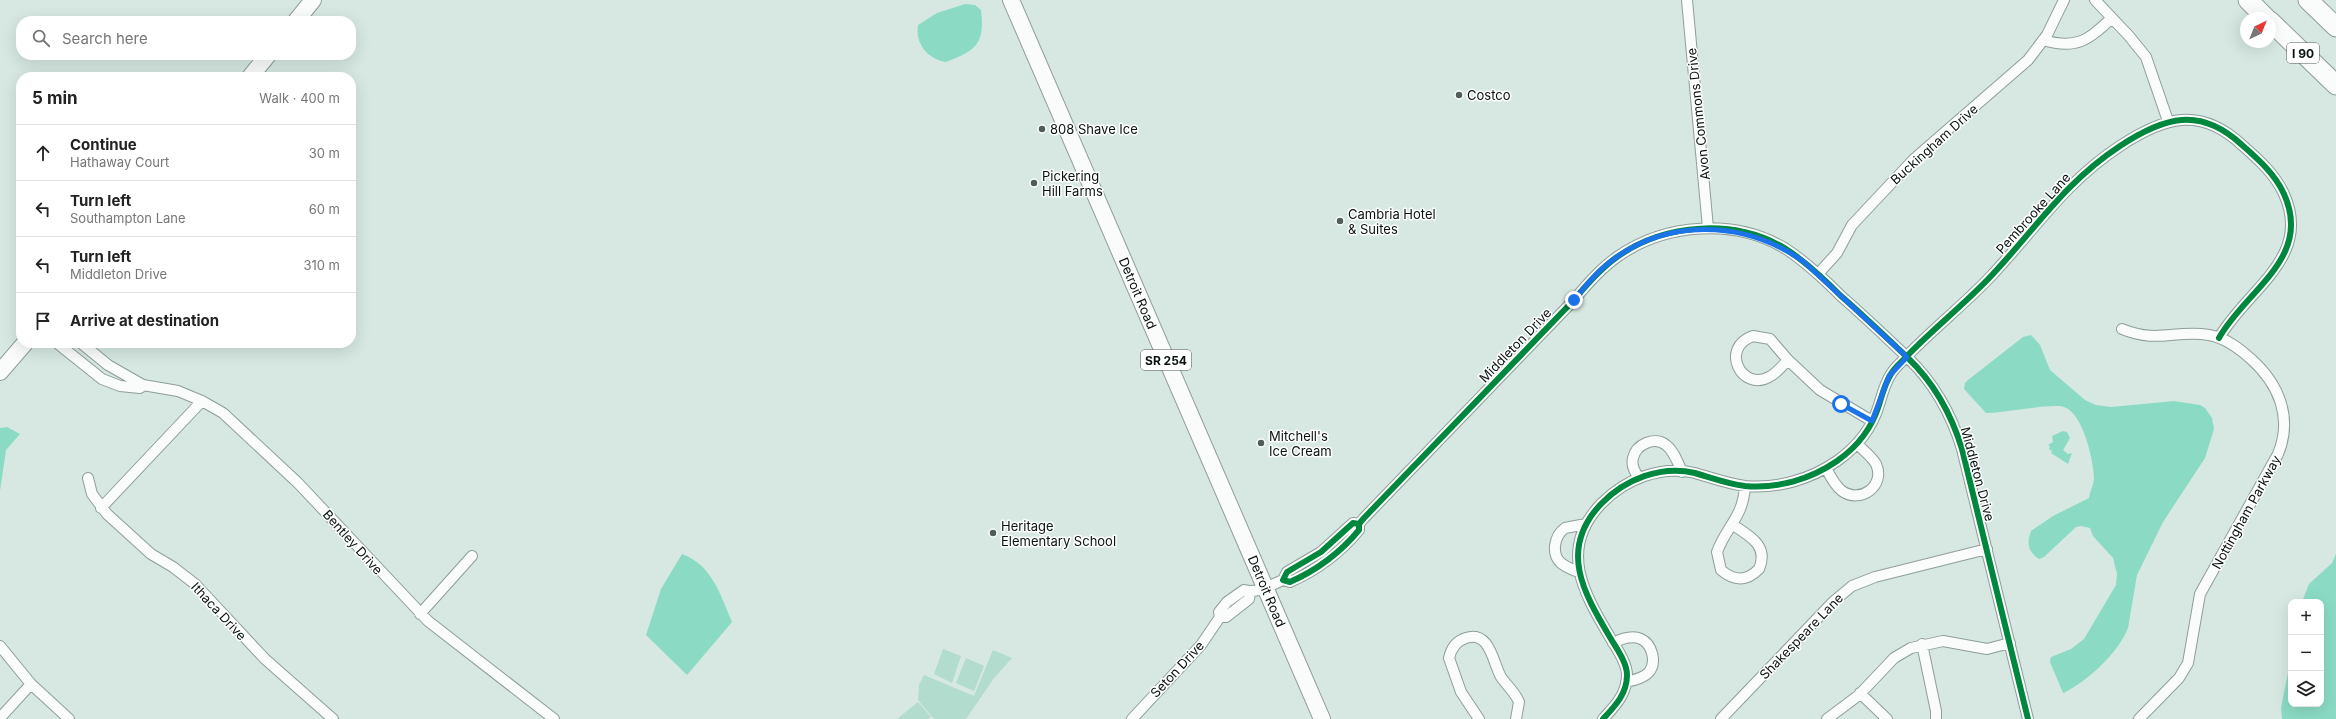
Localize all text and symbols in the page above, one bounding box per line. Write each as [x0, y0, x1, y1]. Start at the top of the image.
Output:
north arrow [2240, 12, 2276, 48]
search box [16, 16, 356, 60]
icon: search [30, 27, 52, 49]
text: Search here [62, 29, 148, 48]
road number: I 90 [2287, 43, 2319, 63]
street label: Avon Commons Drive [1683, 47, 1713, 181]
place label: Costco [1467, 87, 1511, 103]
text: 5 min [32, 88, 78, 108]
text: Walk · 400 m [259, 90, 340, 106]
marker: Costco [1454, 90, 1464, 100]
street label: Buckingham Drive [1887, 101, 1981, 187]
place label: 808 Shave Ice [1050, 121, 1138, 137]
marker: 808 Shave Ice [1037, 124, 1047, 134]
text: Continue [70, 135, 137, 154]
icon: ahead [32, 142, 54, 164]
text: 30 m [309, 145, 340, 161]
text: Hathaway Court [70, 154, 169, 170]
place label: Pickering Hill Farms [1042, 168, 1103, 199]
street label: Pembrooke Lane [1992, 169, 2074, 257]
marker: Pickering Hill Farms [1029, 178, 1039, 188]
text: Turn left [70, 191, 131, 210]
icon: left [32, 198, 54, 220]
text: 60 m [309, 201, 340, 217]
place label: Cambria Hotel & Suites [1348, 206, 1436, 237]
text: Southampton Lane [70, 210, 186, 226]
marker: Cambria Hotel & Suites [1335, 216, 1345, 226]
text: Turn left [70, 247, 131, 266]
icon: left [32, 254, 54, 276]
street label: Detroit Road [1116, 255, 1160, 331]
text: 310 m [303, 257, 340, 273]
text: Middleton Drive [70, 266, 167, 282]
route end [1565, 291, 1583, 309]
street label: Middleton Drive [1476, 305, 1554, 385]
icon: arrive [32, 310, 54, 332]
text: Arrive at destination [70, 311, 219, 330]
road number: SR 254 [1141, 350, 1191, 370]
route start [1832, 395, 1850, 413]
street label: Middleton Drive [1958, 425, 1998, 523]
place label: Mitchell's Ice Cream [1269, 428, 1332, 459]
marker: Mitchell's Ice Cream [1256, 438, 1266, 448]
street label: Nottingham Parkway [2208, 452, 2284, 572]
street label: Bentley Drive [320, 506, 386, 578]
place label: Heritage Elementary School [1001, 518, 1116, 549]
marker: Heritage Elementary School [988, 528, 998, 538]
street label: Detroit Road [1245, 553, 1289, 629]
street label: Ithaca Drive [188, 579, 250, 643]
street label: Shakespeare Lane [1756, 590, 1846, 682]
map controls [2288, 599, 2324, 707]
button: + [2288, 599, 2324, 635]
button: − [2288, 635, 2324, 671]
street label: Seton Drive [1147, 637, 1207, 701]
button: layers [2288, 671, 2324, 707]

